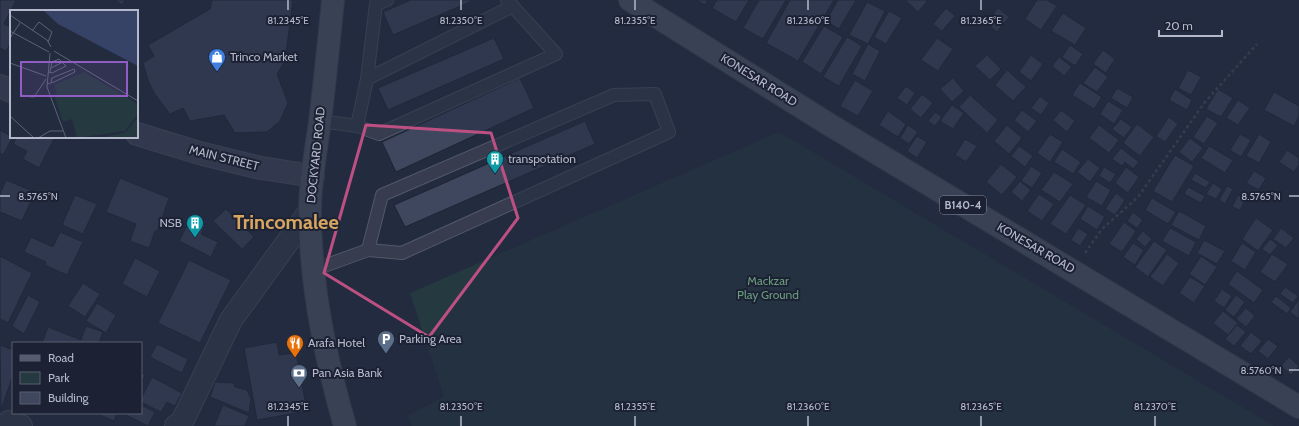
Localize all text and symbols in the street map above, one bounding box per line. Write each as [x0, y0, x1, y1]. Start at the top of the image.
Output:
inset map [10, 10, 138, 138]
scale bar [1159, 12, 1222, 38]
text: 81.2345°E [267, 14, 309, 27]
text: 81.2350°E [440, 14, 483, 27]
text: 81.2355°E [614, 14, 656, 27]
text: 81.2360°E [786, 14, 830, 27]
text: 81.2365°E [960, 14, 1002, 27]
text: 20 m [1165, 18, 1193, 33]
shop icon: Trinco Market [207, 47, 227, 72]
place label: Trinco Market [230, 49, 298, 64]
street label: KONESAR ROAD [718, 50, 801, 109]
street label: DOCKYARD ROAD [303, 106, 328, 204]
street label: MAIN STREET [188, 142, 261, 174]
building icon: transpotation [485, 149, 505, 174]
place label: transpotation [508, 151, 576, 166]
text: 8.5765°N [18, 190, 58, 203]
text: 8.5765°N [1241, 190, 1281, 203]
road number: B140-4 [940, 196, 986, 214]
district label: Trincomalee [233, 210, 339, 234]
building icon: NSB [185, 213, 205, 238]
place label: NSB [159, 215, 182, 230]
street label: KONESAR ROAD [995, 219, 1078, 276]
park label: Mackzar Play Ground [737, 273, 799, 302]
parking icon: Parking Area [376, 329, 396, 354]
place label: Parking Area [399, 331, 462, 346]
restaurant icon: Arafa Hotel [285, 333, 305, 358]
place label: Arafa Hotel [308, 335, 365, 350]
legend [12, 342, 142, 414]
text: Road [48, 350, 74, 365]
bank icon: Pan Asia Bank [289, 363, 309, 388]
text: 8.5760°N [1241, 364, 1281, 377]
place label: Pan Asia Bank [312, 365, 383, 380]
text: Park [48, 370, 70, 385]
text: Building [48, 390, 90, 405]
text: 81.2345°E [267, 400, 309, 413]
text: 81.2350°E [440, 400, 483, 413]
text: 81.2355°E [614, 400, 656, 413]
text: 81.2360°E [786, 400, 830, 413]
text: 81.2365°E [960, 400, 1002, 413]
text: 81.2370°E [1134, 400, 1177, 413]

